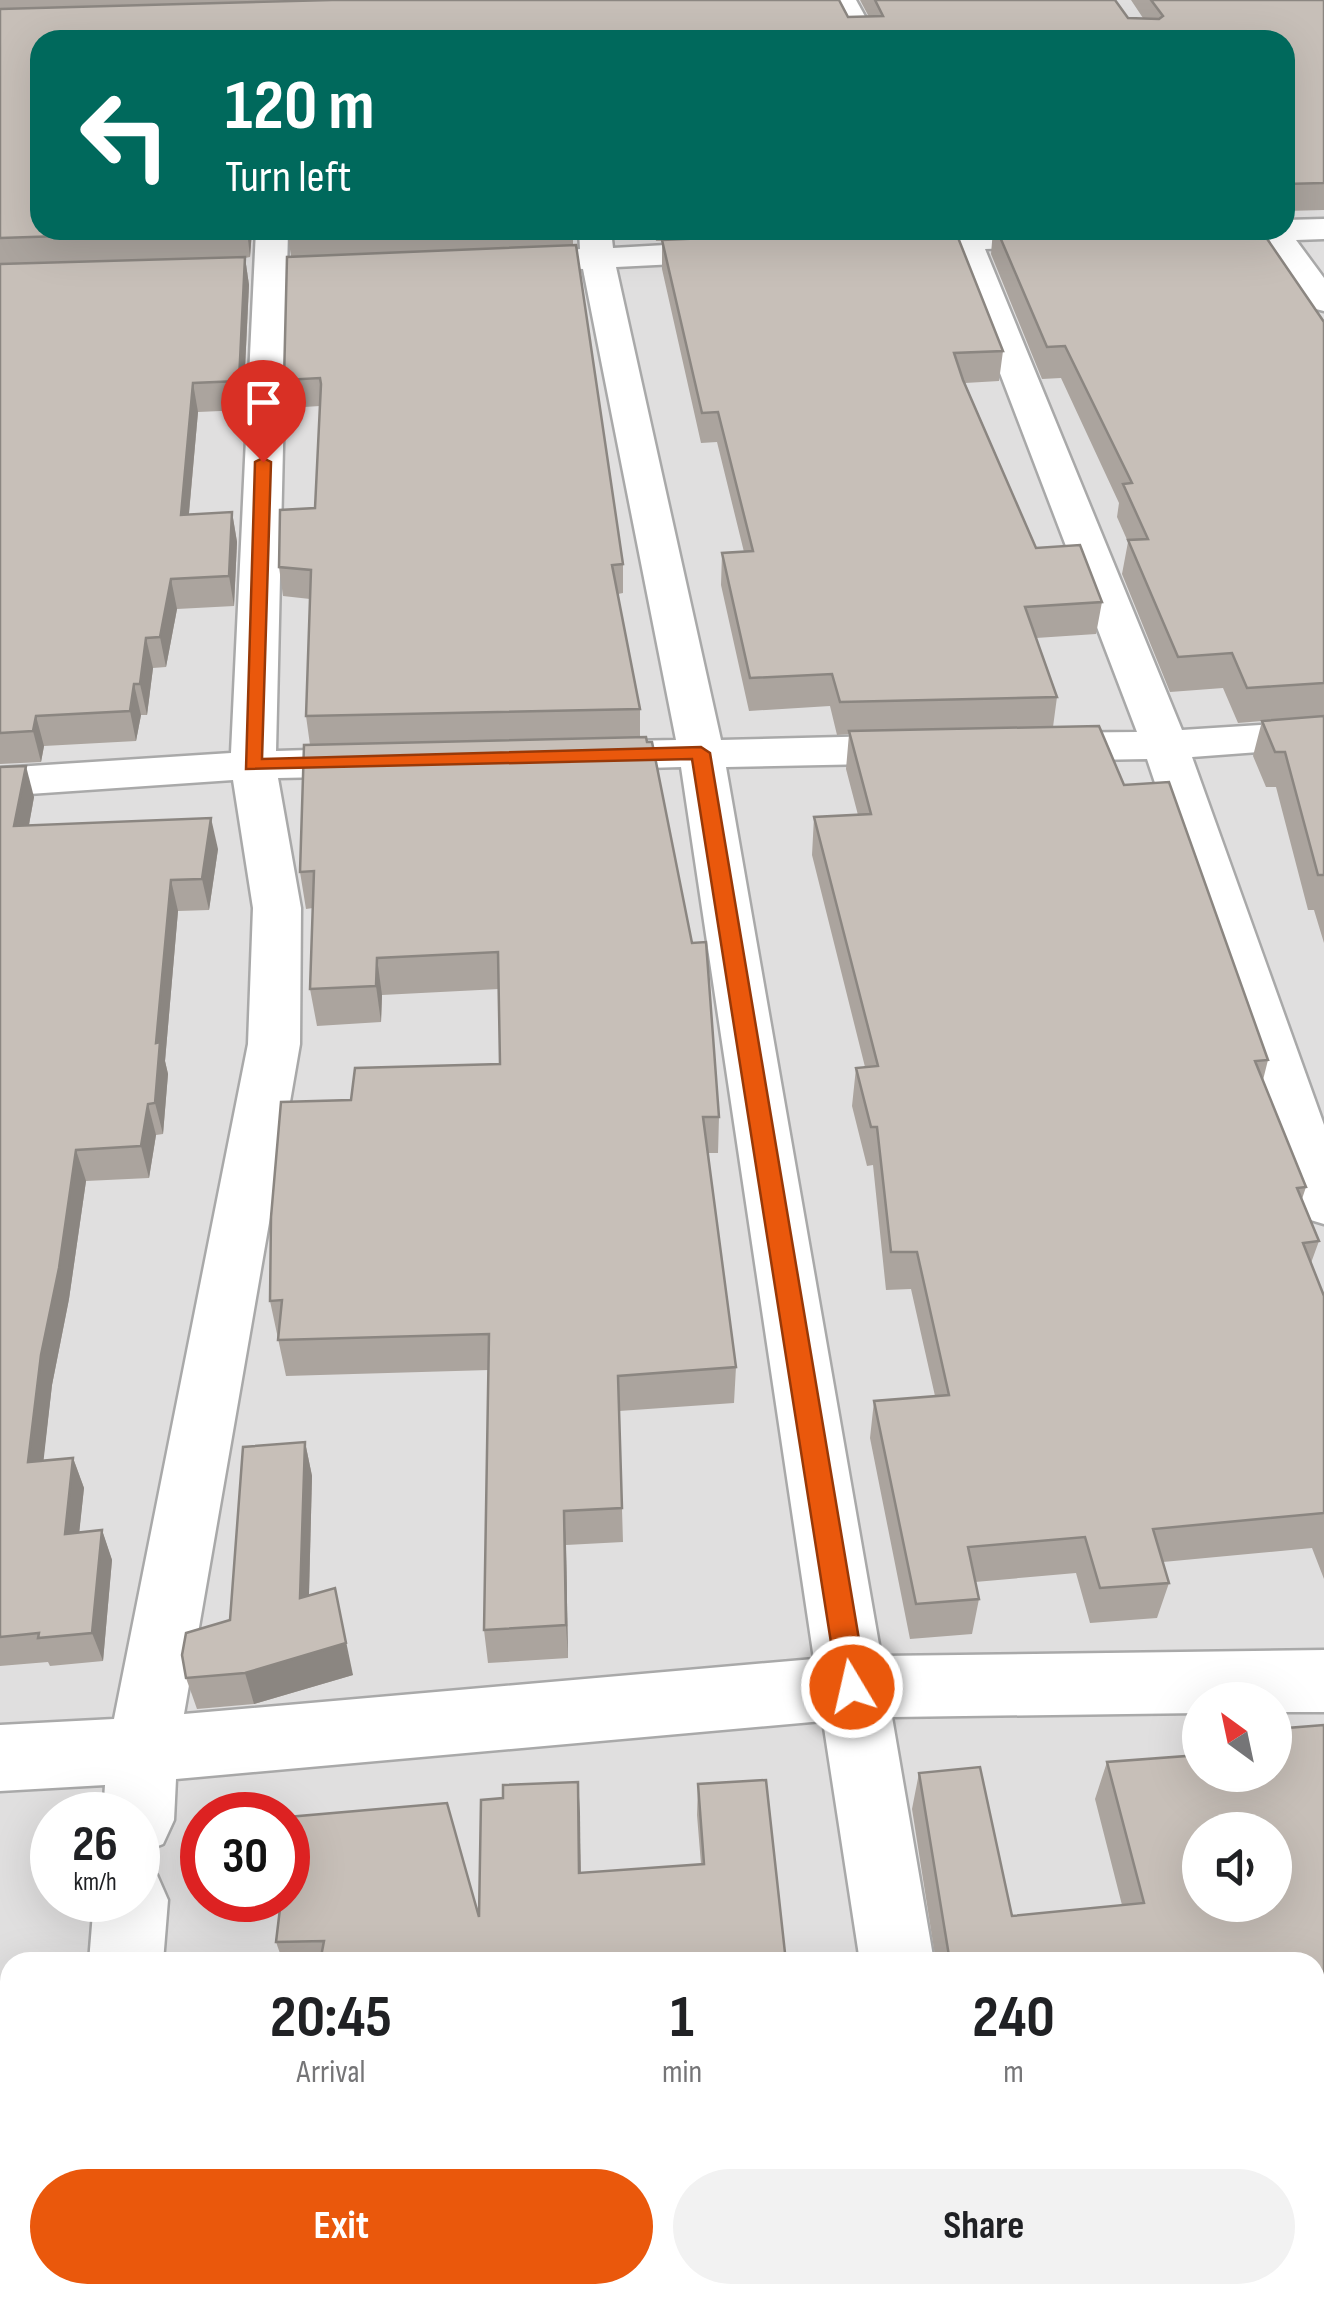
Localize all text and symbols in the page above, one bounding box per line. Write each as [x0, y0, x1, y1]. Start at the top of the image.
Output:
text: 120 m [225, 65, 375, 149]
icon: left [60, 70, 190, 200]
text: Turn left [225, 150, 351, 205]
pin [221, 360, 306, 463]
icon: arrive [236, 375, 291, 430]
position arrow [800, 1635, 904, 1739]
north arrow [1182, 1682, 1292, 1792]
map controls [1182, 1682, 1292, 1922]
speed limit sign: 30 [180, 1792, 310, 1922]
button: sound [1182, 1812, 1292, 1922]
text: 26 [72, 1815, 118, 1875]
text: km/h [73, 1867, 117, 1898]
text: 20:45 [270, 1982, 392, 2054]
text: 1 [670, 1982, 694, 2054]
text: 240 [972, 1982, 1055, 2054]
text: Arrival [297, 2053, 365, 2092]
text: min [662, 2053, 702, 2092]
text: m [1003, 2053, 1024, 2092]
button: Exit [30, 2169, 653, 2284]
button: Share [673, 2169, 1295, 2284]

